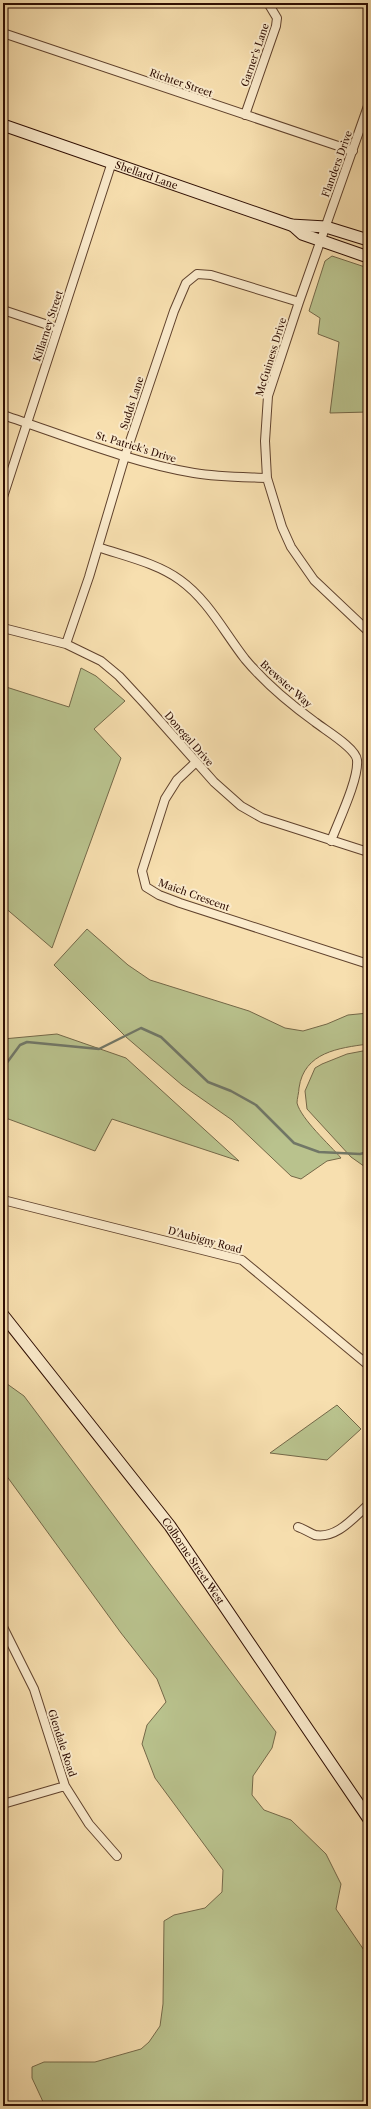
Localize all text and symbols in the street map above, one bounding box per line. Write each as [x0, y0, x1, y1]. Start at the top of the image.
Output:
street label: Garner's Lane [238, 21, 272, 89]
street label: Richter Street [148, 66, 215, 100]
street label: Flanders Drive [319, 129, 355, 199]
street label: Shellard Lane [113, 158, 180, 192]
street label: Killarney Street [30, 288, 66, 363]
street label: McGuiness Drive [253, 316, 289, 398]
street label: Sudds Lane [117, 374, 147, 431]
street label: St. Patrick's Drive [94, 429, 178, 466]
street label: Brewster Way [258, 657, 315, 711]
street label: Donegal Drive [162, 709, 217, 769]
street label: Maich Crescent [157, 876, 232, 914]
street label: D'Aubigny Road [167, 1224, 243, 1256]
street label: Colborne Street West [159, 1515, 228, 1607]
street label: Glendale Road [45, 1708, 79, 1778]

